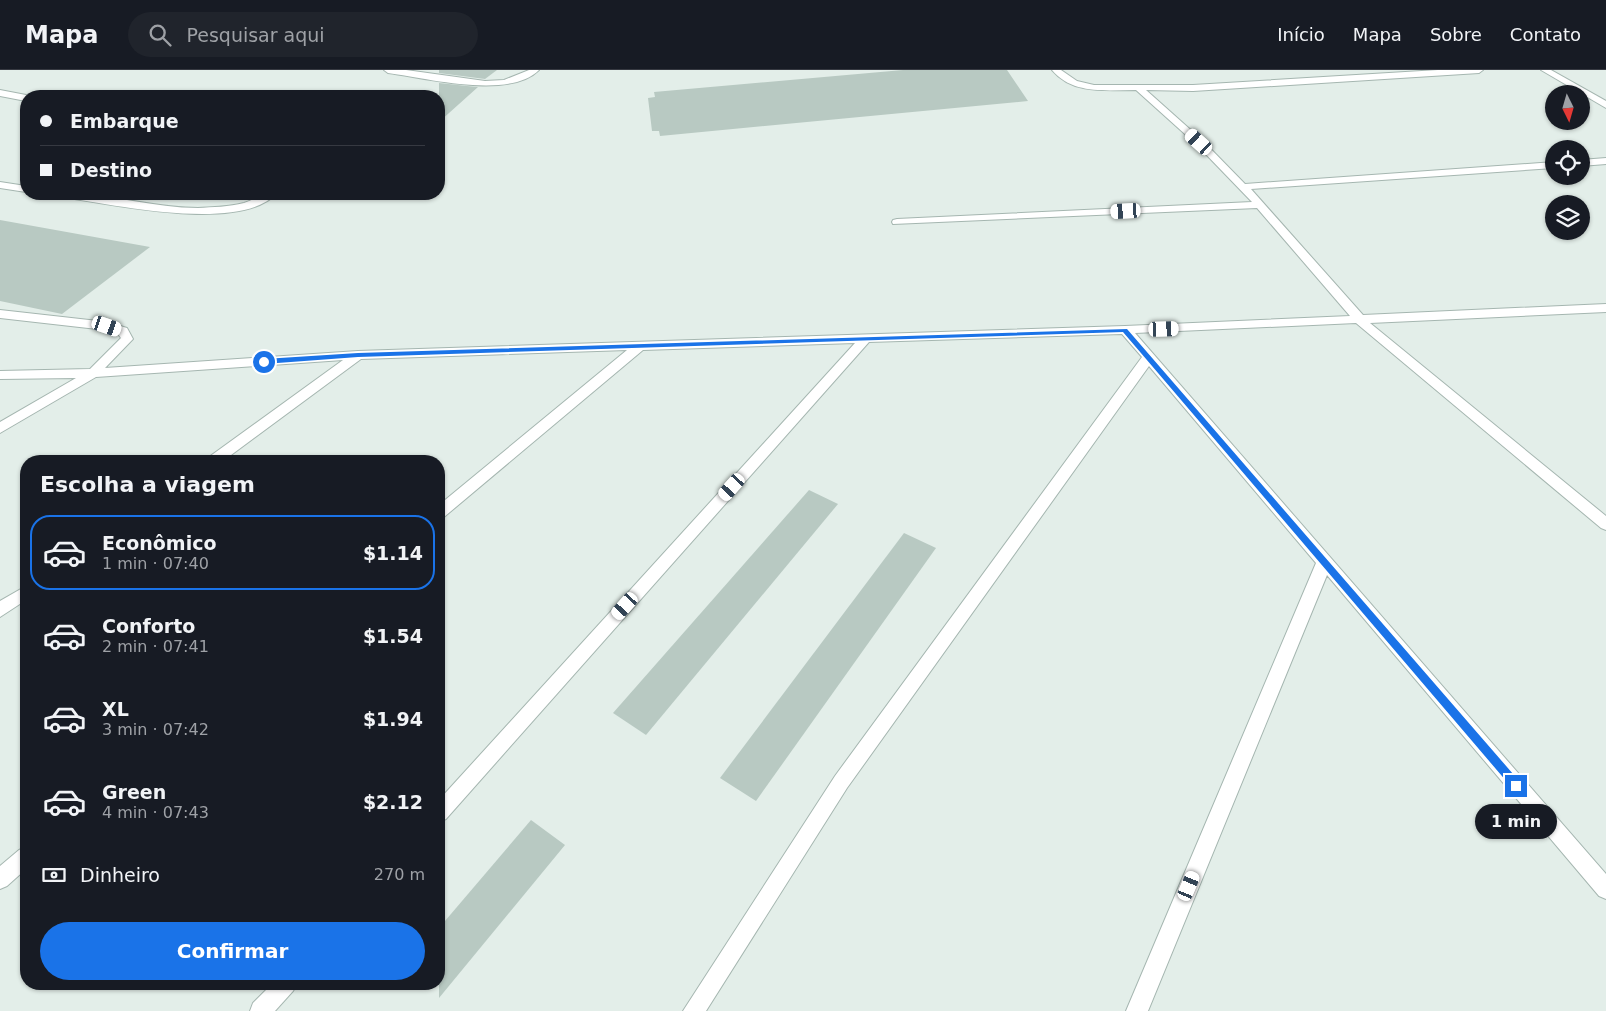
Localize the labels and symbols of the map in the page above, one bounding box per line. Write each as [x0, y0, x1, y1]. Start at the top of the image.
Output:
north arrow [1545, 85, 1590, 130]
car [1182, 126, 1215, 158]
car [1110, 203, 1141, 219]
car [90, 314, 123, 338]
car [1148, 321, 1179, 337]
route start [253, 351, 275, 373]
car [716, 471, 747, 503]
car [609, 590, 640, 622]
route end [1505, 775, 1527, 797]
callout: 1 min [1475, 804, 1557, 838]
car [1176, 869, 1201, 903]

